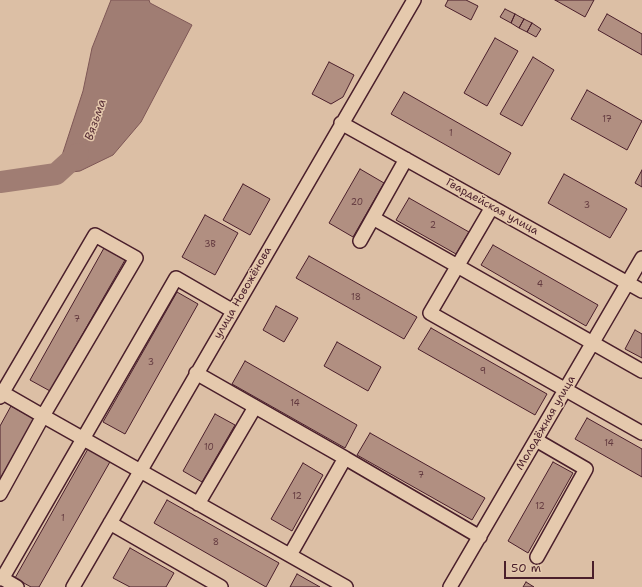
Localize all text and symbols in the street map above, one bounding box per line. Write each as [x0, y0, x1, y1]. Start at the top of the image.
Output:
water label: Вязьма [82, 97, 110, 143]
house number: 17 [602, 115, 612, 125]
house number: 1 [449, 129, 453, 139]
street label: Гвардейская улица [443, 176, 541, 238]
house number: 20 [351, 198, 363, 208]
house number: 3 [584, 201, 590, 211]
house number: 2 [430, 221, 436, 231]
house number: 3В [204, 240, 216, 250]
street label: улица Новожёнова [211, 245, 275, 341]
house number: 4 [537, 280, 543, 290]
house number: 18 [351, 293, 361, 303]
house number: 7 [74, 315, 80, 325]
house number: 3 [148, 358, 154, 368]
house number: 9 [480, 367, 486, 377]
street label: Молодёжная улица [514, 373, 578, 473]
house number: 14 [290, 399, 300, 409]
house number: 14 [604, 439, 614, 449]
house number: 10 [204, 443, 214, 453]
house number: 7 [418, 471, 424, 481]
house number: 12 [292, 492, 302, 502]
house number: 12 [535, 502, 545, 512]
house number: 1 [61, 514, 65, 524]
house number: 8 [213, 538, 219, 548]
scale bar [506, 553, 596, 579]
text: 50 m [511, 560, 541, 576]

